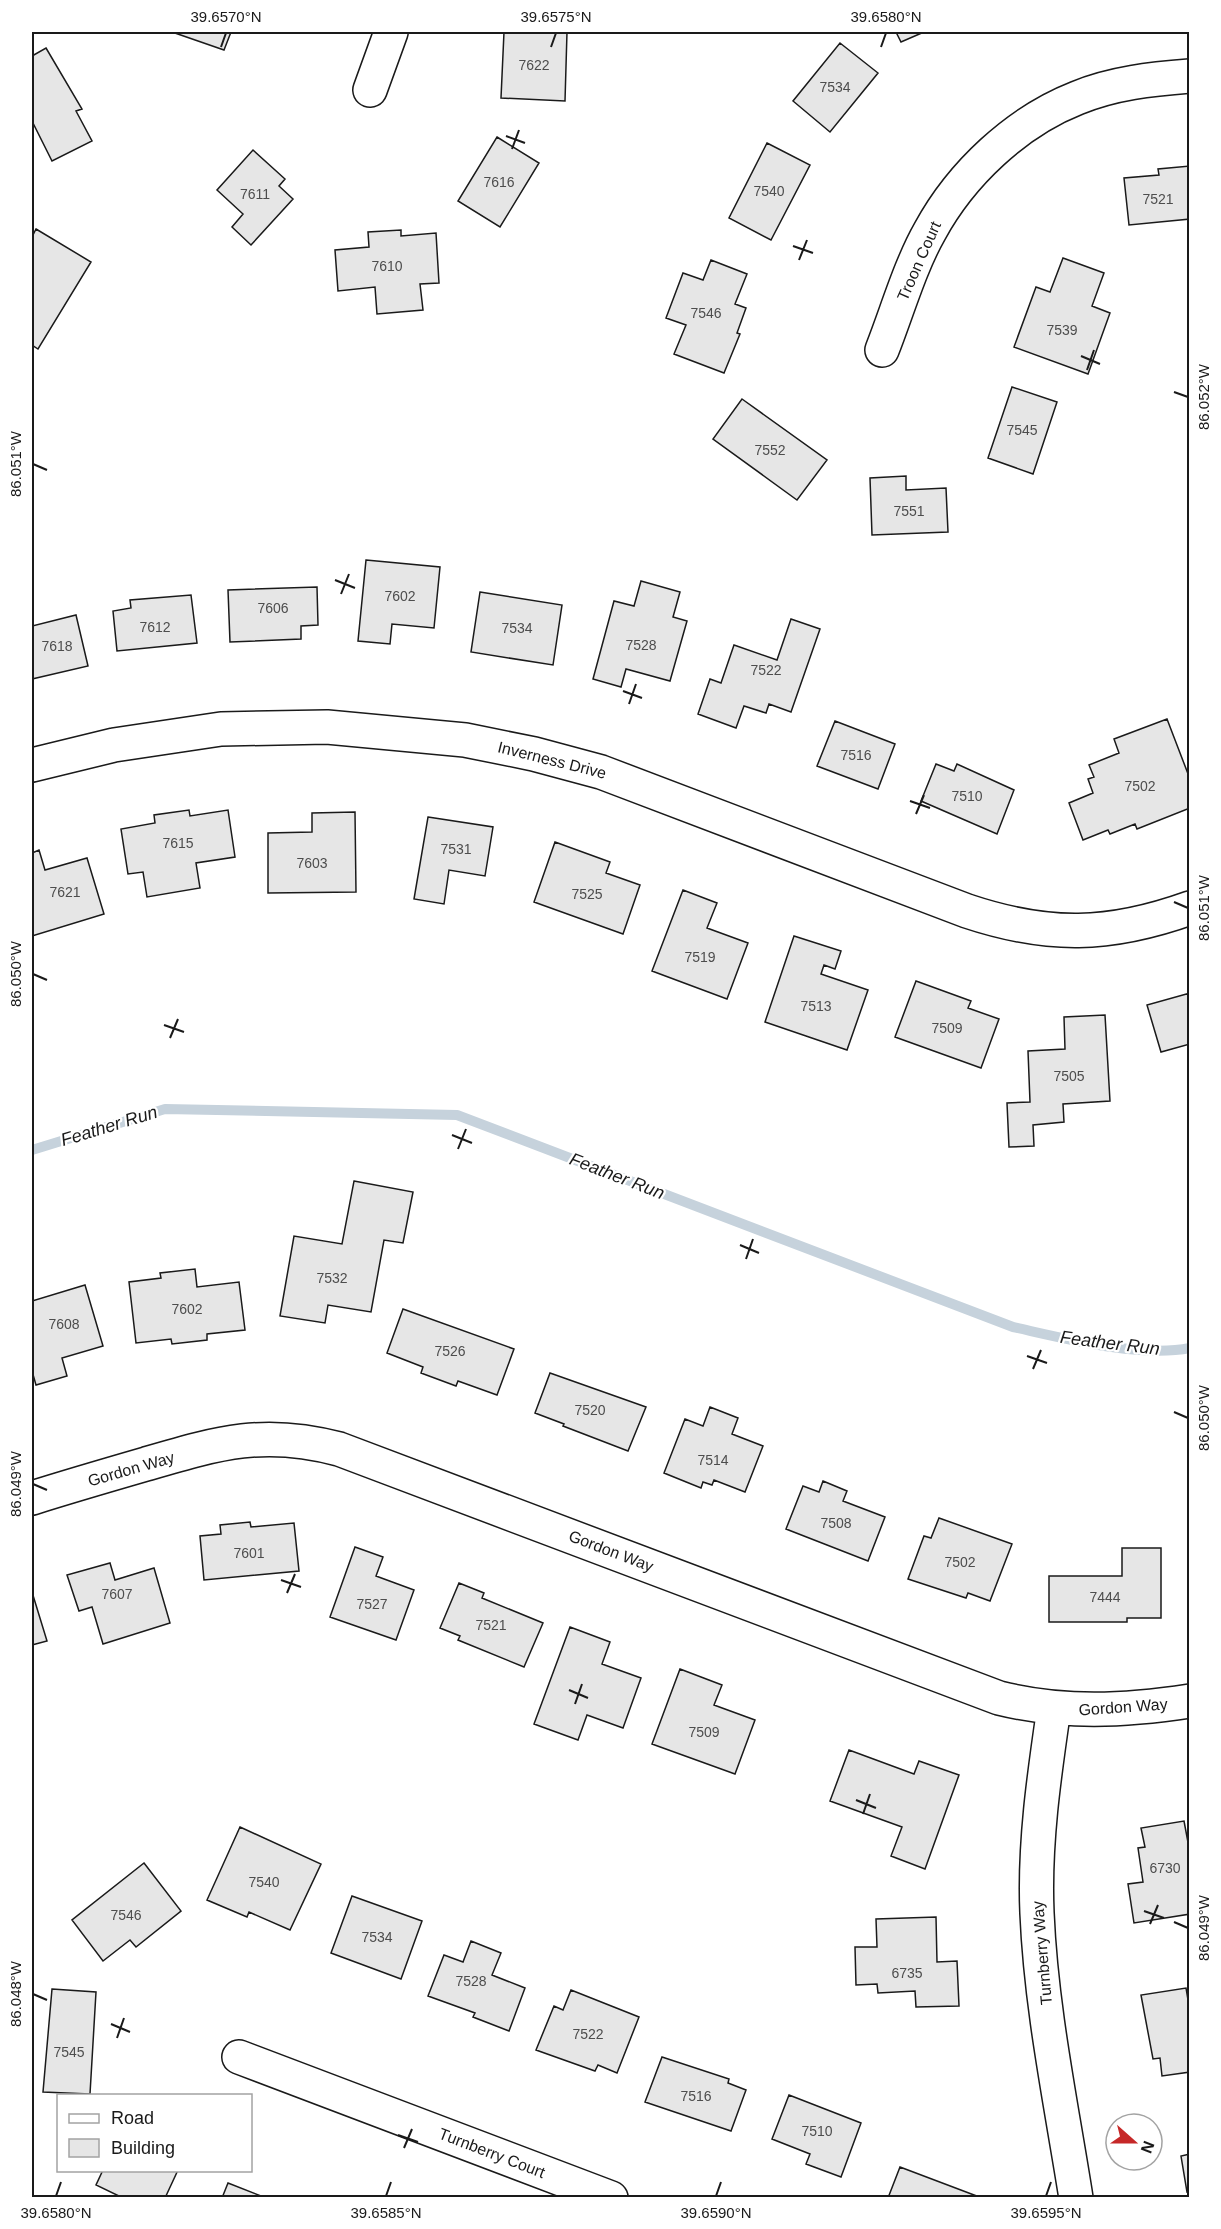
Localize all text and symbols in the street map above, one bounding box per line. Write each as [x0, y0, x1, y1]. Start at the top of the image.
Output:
text: 39.6570°N [190, 8, 262, 25]
text: 39.6575°N [520, 8, 592, 25]
text: 39.6580°N [850, 8, 922, 25]
house number: 7622 [518, 57, 550, 73]
house number: 7534 [819, 79, 851, 95]
house number: 7616 [483, 174, 515, 190]
house number: 7540 [753, 183, 785, 199]
house number: 7611 [240, 186, 270, 202]
house number: 7521 [1142, 191, 1174, 207]
street label: Troon Court [894, 218, 944, 303]
house number: 7610 [371, 258, 403, 274]
house number: 7546 [690, 305, 722, 321]
house number: 7539 [1046, 322, 1078, 338]
text: 86.052°W [1195, 363, 1212, 430]
house number: 7545 [1006, 422, 1038, 438]
text: 86.051°W [7, 430, 24, 497]
house number: 7552 [754, 442, 786, 458]
house number: 7551 [893, 503, 925, 519]
house number: 7602 [384, 588, 416, 604]
house number: 7606 [257, 600, 289, 616]
house number: 7612 [139, 619, 171, 635]
house number: 7534 [501, 620, 533, 636]
house number: 7528 [625, 637, 657, 653]
house number: 7618 [41, 638, 73, 654]
house number: 7522 [750, 662, 782, 678]
street label: Inverness Drive [496, 738, 608, 782]
house number: 7516 [840, 747, 872, 763]
house number: 7502 [1124, 778, 1156, 794]
house number: 7510 [951, 788, 983, 804]
house number: 7615 [162, 835, 194, 851]
house number: 7531 [440, 841, 472, 857]
house number: 7603 [296, 855, 328, 871]
text: 86.051°W [1195, 874, 1212, 941]
house number: 7621 [49, 884, 81, 900]
house number: 7525 [571, 886, 603, 902]
text: 86.050°W [7, 940, 24, 1007]
house number: 7519 [684, 949, 716, 965]
house number: 7513 [800, 998, 832, 1014]
house number: 7509 [931, 1020, 963, 1036]
house number: 7505 [1053, 1068, 1085, 1084]
water label: Feather Run [58, 1102, 160, 1150]
water label: Feather Run [567, 1149, 667, 1203]
house number: 7532 [316, 1270, 348, 1286]
house number: 7602 [171, 1301, 203, 1317]
house number: 7608 [48, 1316, 80, 1332]
water label: Feather Run [1059, 1327, 1161, 1359]
house number: 7526 [434, 1343, 466, 1359]
text: 86.050°W [1195, 1384, 1212, 1451]
house number: 7520 [574, 1402, 606, 1418]
street label: Gordon Way [86, 1449, 176, 1489]
text: 86.049°W [7, 1450, 24, 1517]
house number: 7514 [697, 1452, 729, 1468]
house number: 7508 [820, 1515, 852, 1531]
street label: Gordon Way [566, 1527, 656, 1575]
house number: 7601 [233, 1545, 265, 1561]
house number: 7502 [944, 1554, 976, 1570]
house number: 7607 [101, 1586, 133, 1602]
house number: 7444 [1089, 1589, 1121, 1605]
house number: 7527 [356, 1596, 388, 1612]
house number: 7521 [475, 1617, 507, 1633]
street label: Gordon Way [1078, 1695, 1168, 1719]
house number: 7509 [688, 1724, 720, 1740]
house number: 6730 [1149, 1860, 1181, 1876]
house number: 7540 [248, 1874, 280, 1890]
text: 86.049°W [1195, 1894, 1212, 1961]
street label: Turnberry Way [1029, 1900, 1055, 2006]
house number: 7546 [110, 1907, 142, 1923]
house number: 7534 [361, 1929, 393, 1945]
text: 86.048°W [7, 1960, 24, 2027]
house number: 6735 [891, 1965, 923, 1981]
house number: 7528 [455, 1973, 487, 1989]
house number: 7522 [572, 2026, 604, 2042]
house number: 7545 [53, 2044, 85, 2060]
house number: 7516 [680, 2088, 712, 2104]
legend [57, 2094, 252, 2172]
text: Road [111, 2108, 154, 2128]
north arrow [1104, 2112, 1164, 2172]
house number: 7510 [801, 2123, 833, 2139]
street label: Turnberry Court [437, 2125, 548, 2181]
text: Building [111, 2138, 175, 2158]
text: N [1138, 2139, 1158, 2156]
text: 39.6580°N [20, 2204, 92, 2221]
text: 39.6585°N [350, 2204, 422, 2221]
text: 39.6590°N [680, 2204, 752, 2221]
text: 39.6595°N [1010, 2204, 1082, 2221]

